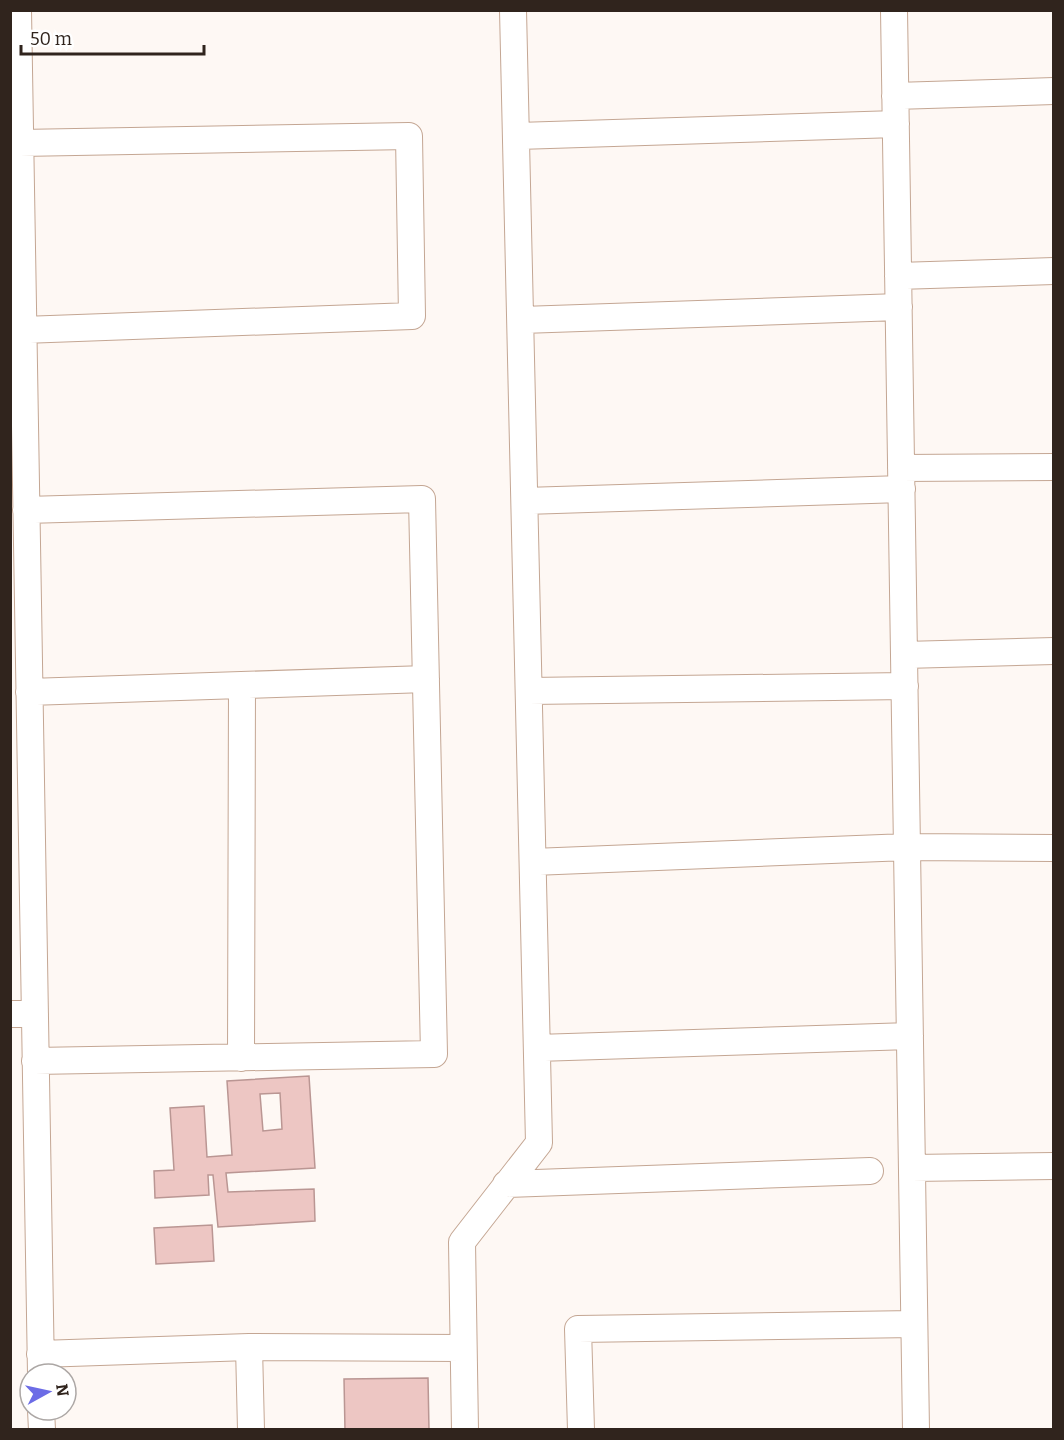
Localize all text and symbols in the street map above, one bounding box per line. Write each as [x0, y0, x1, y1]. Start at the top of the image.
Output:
scale bar [21, 18, 204, 56]
text: 50 m [30, 28, 72, 50]
north arrow [18, 1362, 78, 1422]
text: N [52, 1383, 73, 1397]

